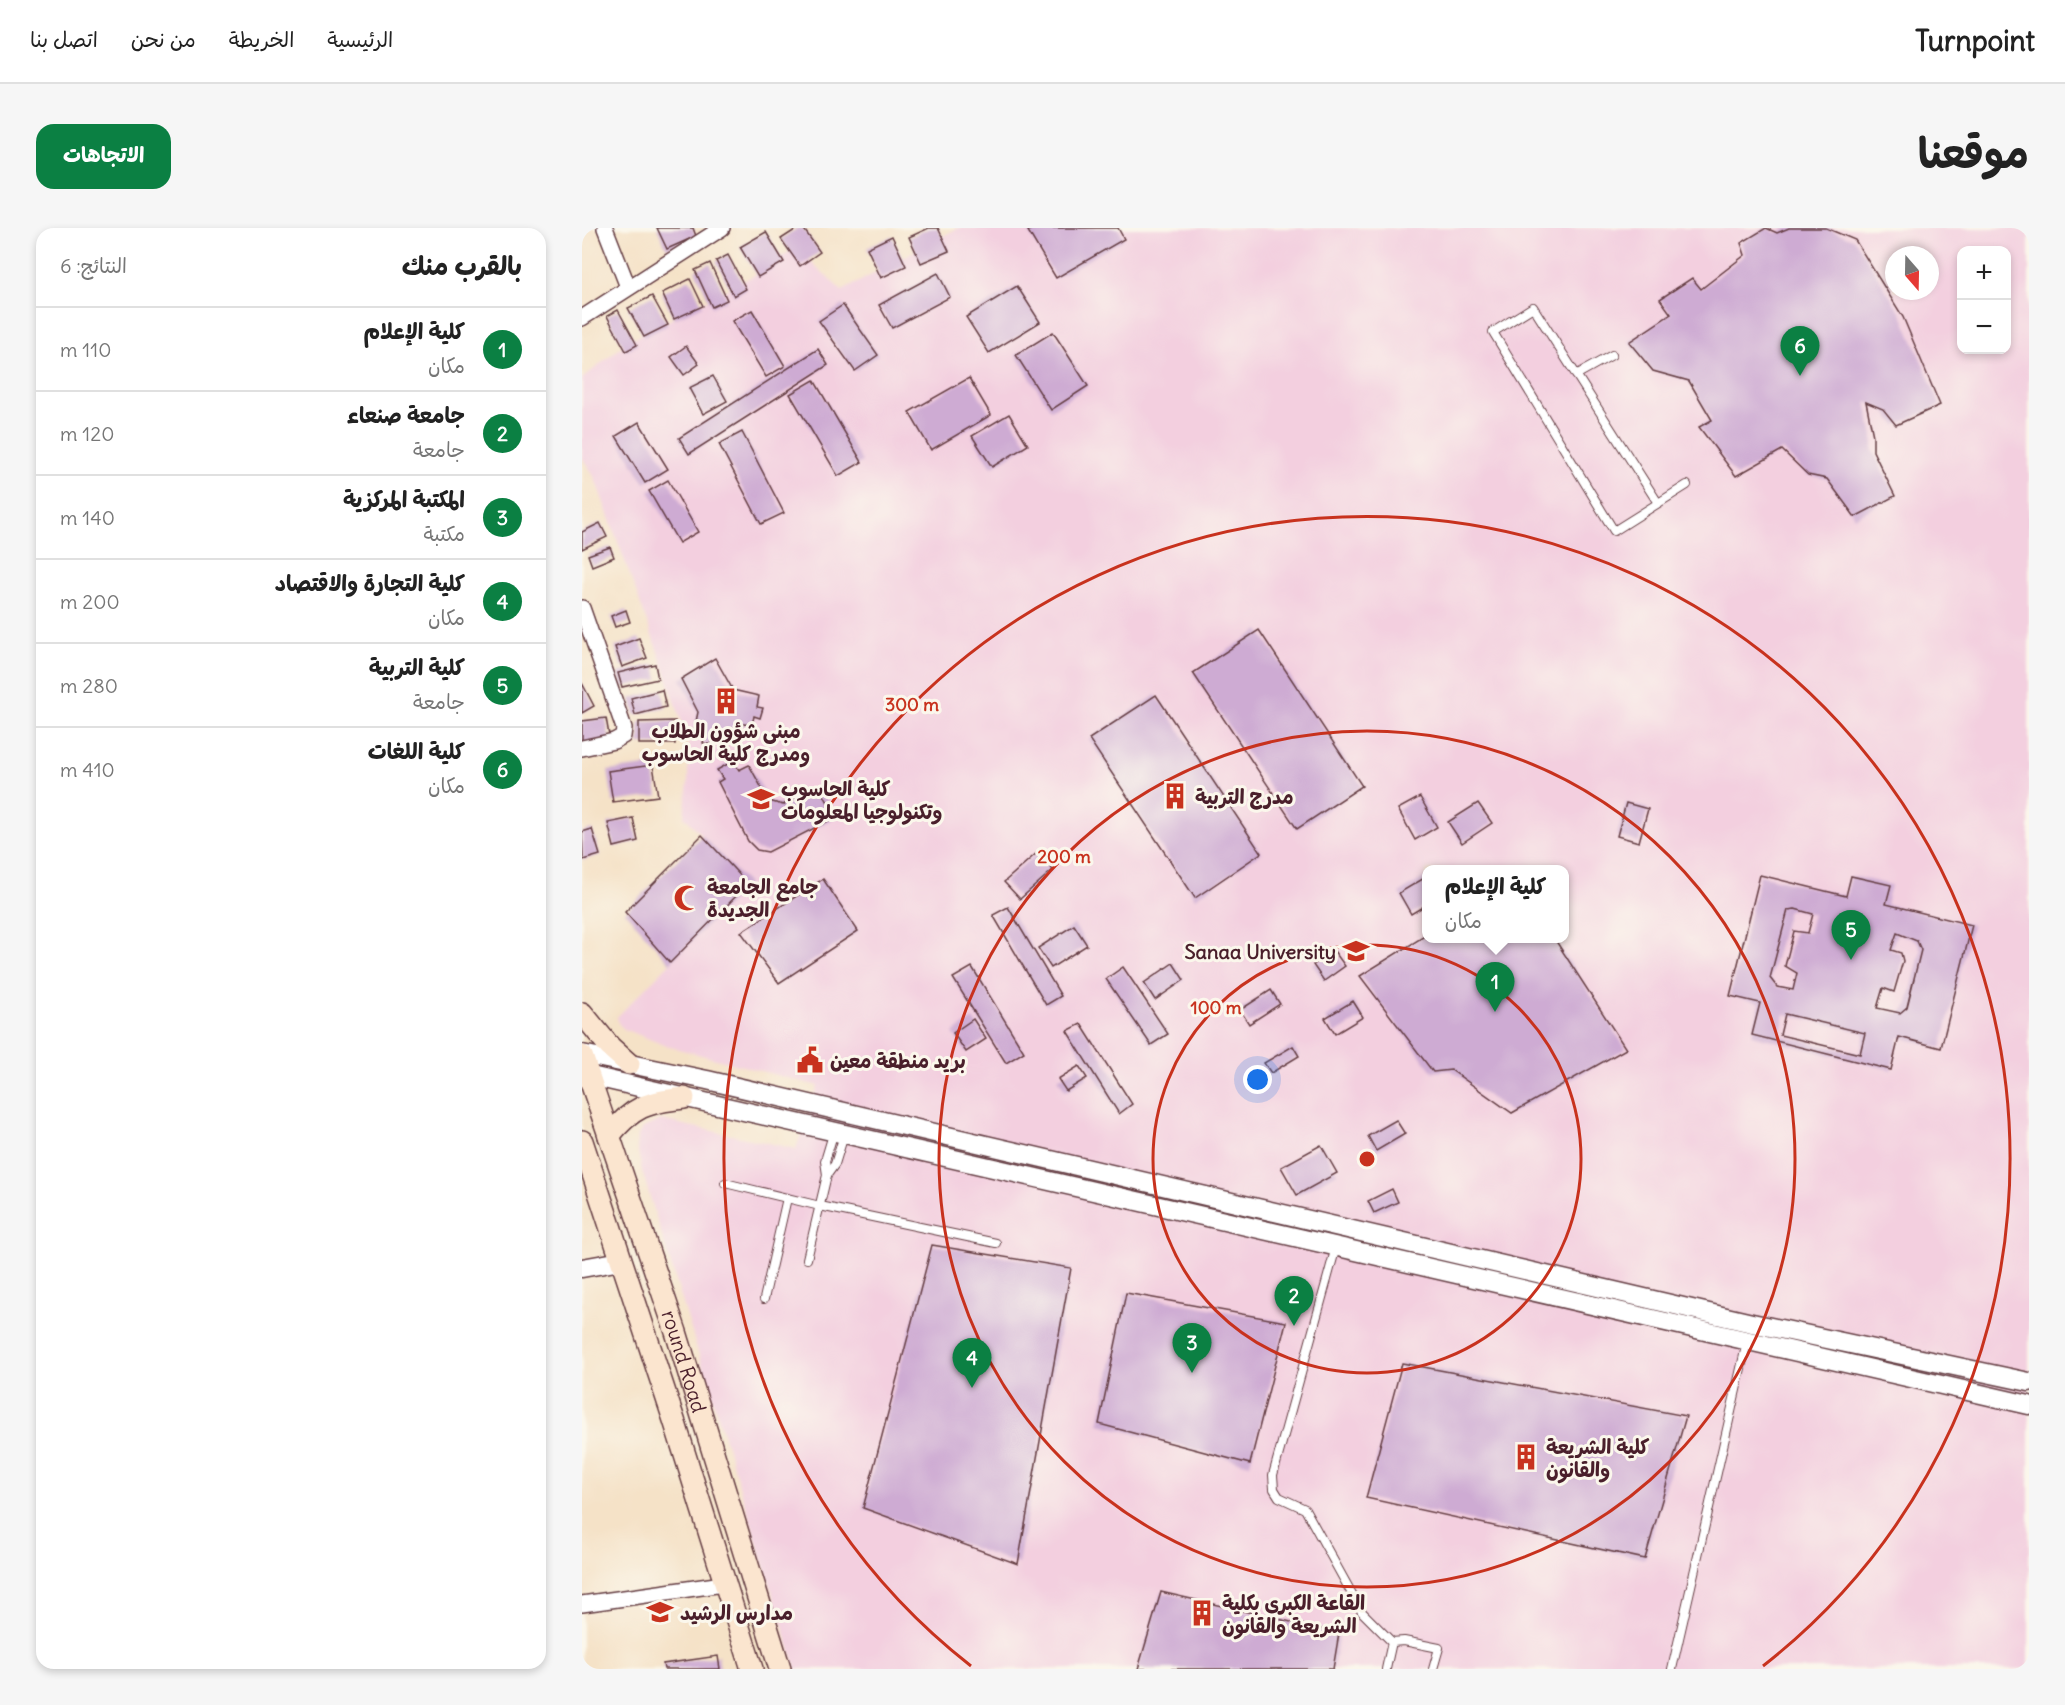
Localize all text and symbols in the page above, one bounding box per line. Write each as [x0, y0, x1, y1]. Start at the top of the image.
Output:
text: Turnpoint [1915, 23, 2035, 59]
text: اتصل بنا [30, 26, 98, 53]
text: من نحن [131, 26, 196, 53]
text: الخريطة [229, 26, 294, 53]
text: الرئيسية [327, 26, 393, 53]
button: الاتجاهات [36, 124, 171, 189]
text: موقعنا [1918, 127, 2029, 179]
north arrow [1885, 246, 1939, 300]
map controls [1957, 246, 2011, 354]
button: + [1957, 246, 2011, 300]
text: بالقرب منك [402, 249, 522, 282]
text: النتائج: 6 [60, 253, 127, 278]
button: − [1957, 300, 2011, 354]
text: كلية الإعلام [364, 317, 465, 345]
pin: 6 [1780, 326, 1820, 376]
text: 110 m [60, 337, 111, 362]
text: 1 [499, 337, 506, 362]
text: مكان [428, 353, 465, 378]
text: جامعة صنعاء [347, 401, 465, 429]
text: 120 m [60, 421, 114, 446]
text: 2 [497, 421, 508, 446]
text: جامعة [413, 437, 465, 462]
text: المكتبة المركزية [343, 485, 465, 513]
text: 140 m [60, 505, 115, 530]
text: 3 [497, 505, 508, 530]
text: مكتبة [423, 521, 465, 546]
text: كلية التجارة والاقتصاد [275, 569, 465, 597]
text: 200 m [60, 589, 120, 614]
text: 4 [497, 589, 508, 614]
text: مكان [428, 605, 465, 630]
text: كلية التربية [369, 653, 465, 681]
text: 280 m [60, 673, 118, 698]
text: 5 [497, 673, 508, 698]
building icon: مبنى شؤون الطلاب ومدرج كلية الحاسوب [711, 686, 741, 716]
text: جامعة [413, 689, 465, 714]
text: 300 m [885, 693, 939, 716]
place label: مبنى شؤون الطلاب ومدرج كلية الحاسوب [642, 718, 810, 768]
text: كلية اللغات [368, 737, 465, 765]
text: 410 m [60, 757, 115, 782]
text: 6 [497, 757, 508, 782]
text: مكان [428, 773, 465, 798]
place label: كلية الحاسوب وتكنولوجيا المعلومات [781, 776, 942, 825]
building icon: مدرج التربية [1160, 781, 1190, 811]
school or university icon: كلية الحاسوب وتكنولوجيا المعلومات [746, 784, 776, 814]
place label: مدرج التربية [1195, 784, 1294, 810]
text: 200 m [1037, 845, 1091, 868]
popup [1422, 865, 1569, 943]
text: كلية الإعلام [1445, 872, 1546, 900]
place label: جامع الجامعة الجديدة [707, 874, 818, 922]
mosque icon: جامع الجامعة الجديدة [672, 883, 702, 913]
text: مكان [1445, 908, 1482, 933]
pin: 5 [1832, 910, 1870, 960]
school or university icon: Sanaa University [1341, 936, 1371, 966]
place label: Sanaa University [1185, 939, 1336, 964]
pin: 1 [1476, 962, 1514, 1012]
text: 100 m [1191, 996, 1242, 1019]
public building icon: بريد منطقة معين [795, 1045, 825, 1075]
place label: بريد منطقة معين [830, 1048, 966, 1074]
your location [1243, 1065, 1272, 1094]
centre of rings [1357, 1149, 1377, 1169]
pin: 2 [1274, 1276, 1314, 1326]
street label: round Road [657, 1307, 713, 1416]
pin: 3 [1172, 1324, 1212, 1373]
pin: 4 [952, 1338, 992, 1388]
place label: كلية الشريعة والقانون [1546, 1434, 1649, 1484]
building icon: كلية الشريعة والقانون [1511, 1442, 1541, 1472]
place label: القاعة الكبرى بكلية الشريعة والقانون [1222, 1590, 1365, 1640]
school or university icon: مدارس الرشيد [645, 1597, 675, 1627]
building icon: القاعة الكبرى بكلية الشريعة والقانون [1187, 1598, 1217, 1628]
place label: مدارس الرشيد [680, 1600, 793, 1625]

